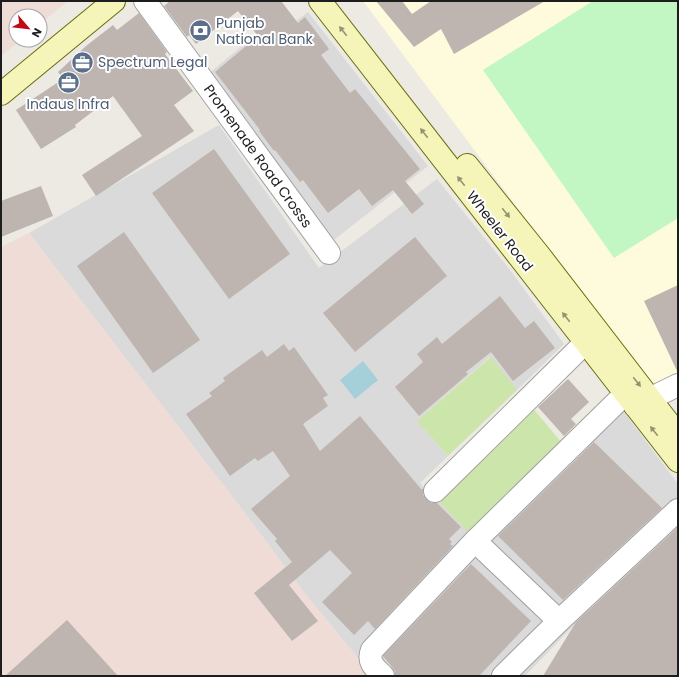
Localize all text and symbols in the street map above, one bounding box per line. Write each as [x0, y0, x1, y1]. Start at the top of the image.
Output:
north arrow [8, 8, 48, 48]
place label: Punjab National Bank [216, 13, 313, 49]
bank icon: Punjab National Bank [187, 18, 213, 44]
text: N [28, 25, 46, 40]
one-way arrow [340, 26, 348, 36]
office icon: Spectrum Legal [70, 49, 96, 75]
place label: Spectrum Legal [98, 52, 207, 72]
office icon: Indaus Infra [55, 69, 81, 95]
street label: Promenade Road Crosss [199, 80, 317, 232]
place label: Indaus Infra [26, 94, 110, 114]
one-way arrow [419, 128, 428, 139]
one-way arrow [456, 175, 465, 186]
street label: Wheeler Road [462, 186, 538, 276]
one-way arrow [501, 207, 510, 218]
one-way arrow [562, 311, 570, 322]
one-way arrow [633, 376, 642, 387]
one-way arrow [650, 425, 658, 436]

